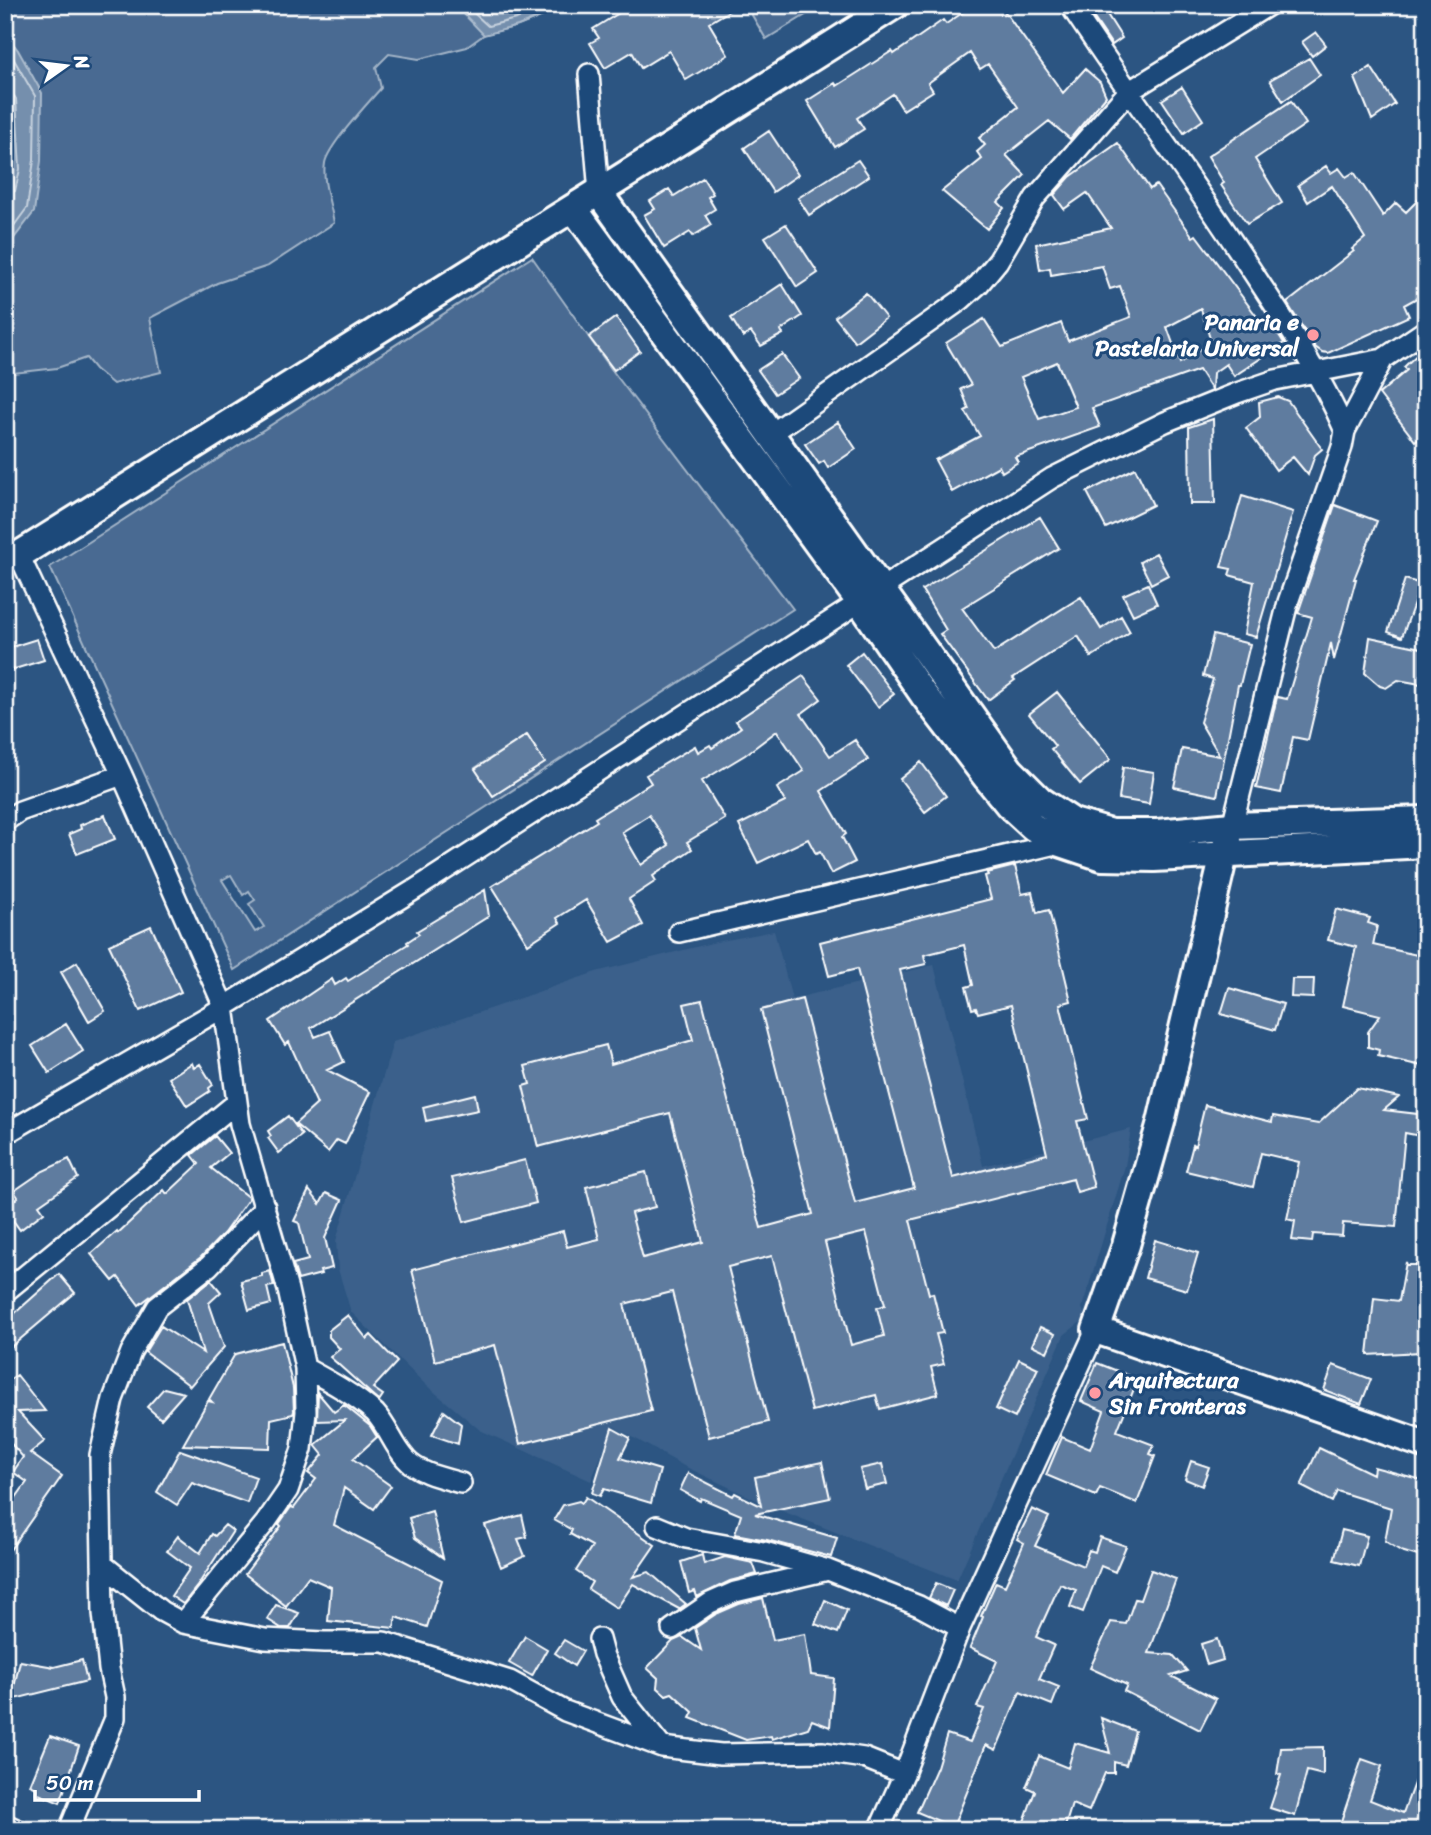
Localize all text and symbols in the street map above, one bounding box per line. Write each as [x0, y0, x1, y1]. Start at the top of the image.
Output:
north arrow [32, 32, 102, 102]
text: N [64, 51, 100, 73]
place label: Panaria e Pastelaria Universal [1095, 302, 1300, 369]
marker: Panaria e Pastelaria Universal [1305, 327, 1321, 343]
place label: Arquitectura Sin Fronteras [1108, 1360, 1246, 1427]
marker: Arquitectura Sin Fronteras [1087, 1385, 1103, 1401]
scale bar [35, 1758, 200, 1802]
text: 50 m [46, 1764, 94, 1802]

